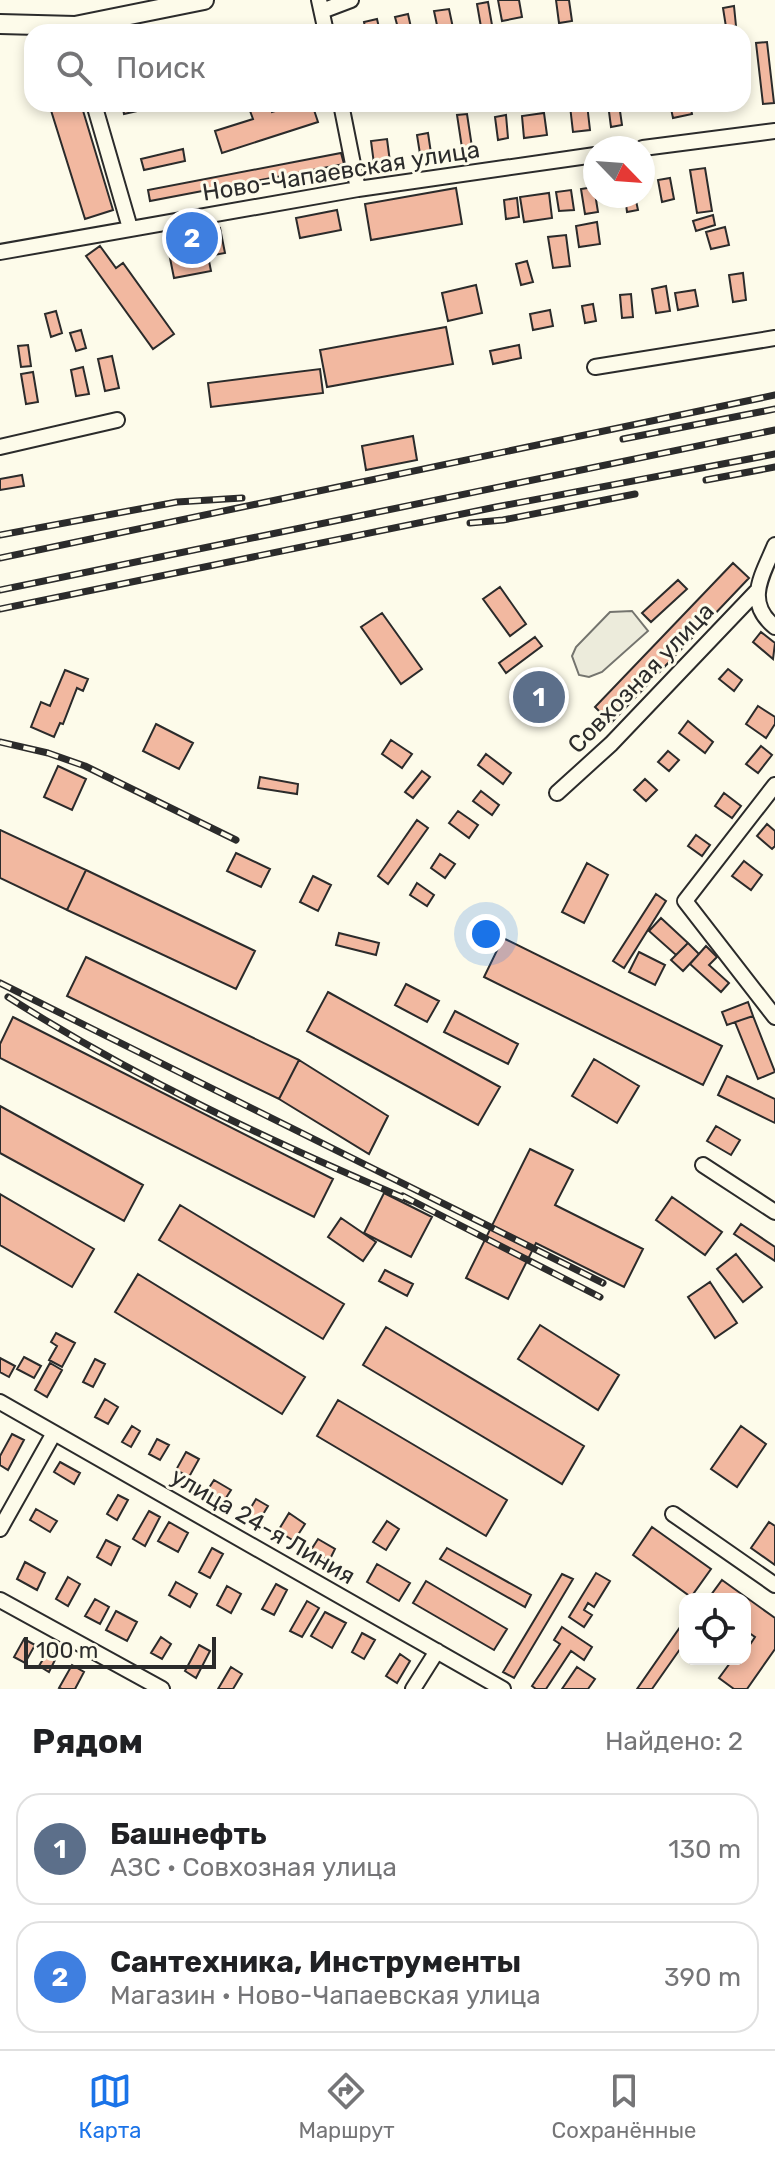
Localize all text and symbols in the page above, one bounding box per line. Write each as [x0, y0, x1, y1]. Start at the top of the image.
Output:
search box [24, 24, 751, 112]
icon: search [52, 46, 96, 90]
text: Поиск [116, 50, 206, 86]
street label: Ново-Чапаевская улица [200, 135, 482, 207]
north arrow [583, 136, 655, 208]
pin: 2 [166, 208, 218, 268]
street label: Совхозная улица [562, 597, 720, 759]
pin: 1 [513, 667, 565, 727]
your location [466, 914, 506, 954]
street label: улица 24-я Линия [166, 1462, 360, 1590]
map controls [679, 1593, 751, 1665]
button: locate [679, 1593, 751, 1665]
scale bar [24, 1633, 216, 1669]
text: 100 m [36, 1637, 98, 1664]
text: Рядом [32, 1721, 143, 1762]
text: Найдено: 2 [605, 1726, 743, 1757]
text: Башнефть [110, 1816, 267, 1852]
text: 1 [54, 1834, 66, 1865]
text: 130 m [668, 1834, 741, 1865]
text: АЗС · Совхозная улица [110, 1852, 397, 1883]
text: Сантехника, Инструменты [110, 1944, 521, 1980]
text: 2 [52, 1962, 68, 1993]
text: 390 m [664, 1962, 741, 1993]
text: Магазин · Ново-Чапаевская улица [110, 1980, 541, 2011]
tab: Карта [79, 2069, 141, 2144]
tab: Маршрут [298, 2069, 394, 2144]
tab: Сохранённые [552, 2069, 696, 2144]

